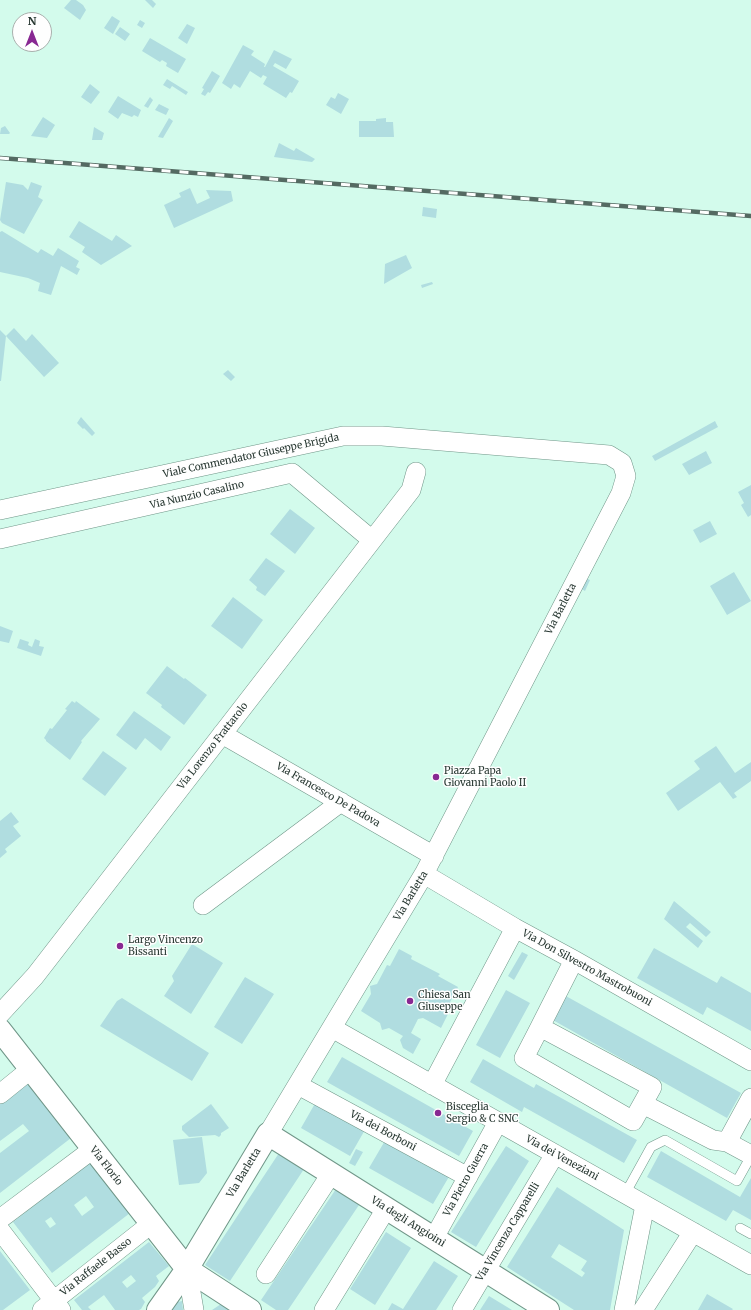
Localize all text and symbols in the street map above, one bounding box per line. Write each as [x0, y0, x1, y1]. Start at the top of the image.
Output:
north arrow [12, 12, 52, 52]
text: N [28, 14, 36, 28]
street label: Viale Commendator Giuseppe Brigida [162, 431, 340, 481]
street label: Via Nunzio Casalino [149, 478, 245, 512]
street label: Via Barletta [543, 581, 579, 637]
street label: Via Lorenzo Frattarolo [175, 700, 251, 792]
street label: Via Francesco De Padova [274, 760, 382, 830]
place label: Piazza Papa Giovanni Paolo II [444, 765, 526, 788]
marker: Piazza Papa Giovanni Paolo II [431, 772, 441, 782]
street label: Via Barletta [391, 869, 431, 923]
street label: Via Don Silvestro Mastrobuoni [520, 927, 654, 1009]
place label: Largo Vincenzo Bissanti [128, 934, 203, 958]
marker: Largo Vincenzo Bissanti [115, 941, 125, 951]
place label: Chiesa San Giuseppe [418, 989, 471, 1012]
marker: Chiesa San Giuseppe [405, 996, 415, 1006]
place label: Bisceglia Sergio & C SNC [446, 1101, 518, 1124]
street label: Via dei Borboni [348, 1108, 418, 1154]
marker: Bisceglia Sergio & C SNC [433, 1108, 443, 1118]
street label: Via dei Veneziani [523, 1133, 601, 1183]
street label: Via Pietro Guerra [441, 1141, 491, 1219]
street label: Via Florio [87, 1144, 125, 1188]
street label: Via Barletta [224, 1146, 264, 1200]
street label: Via Vincenzo Capparelli [474, 1181, 542, 1283]
street label: Via degli Angioini [369, 1194, 447, 1250]
street label: Via Raffaele Basso [58, 1236, 134, 1298]

